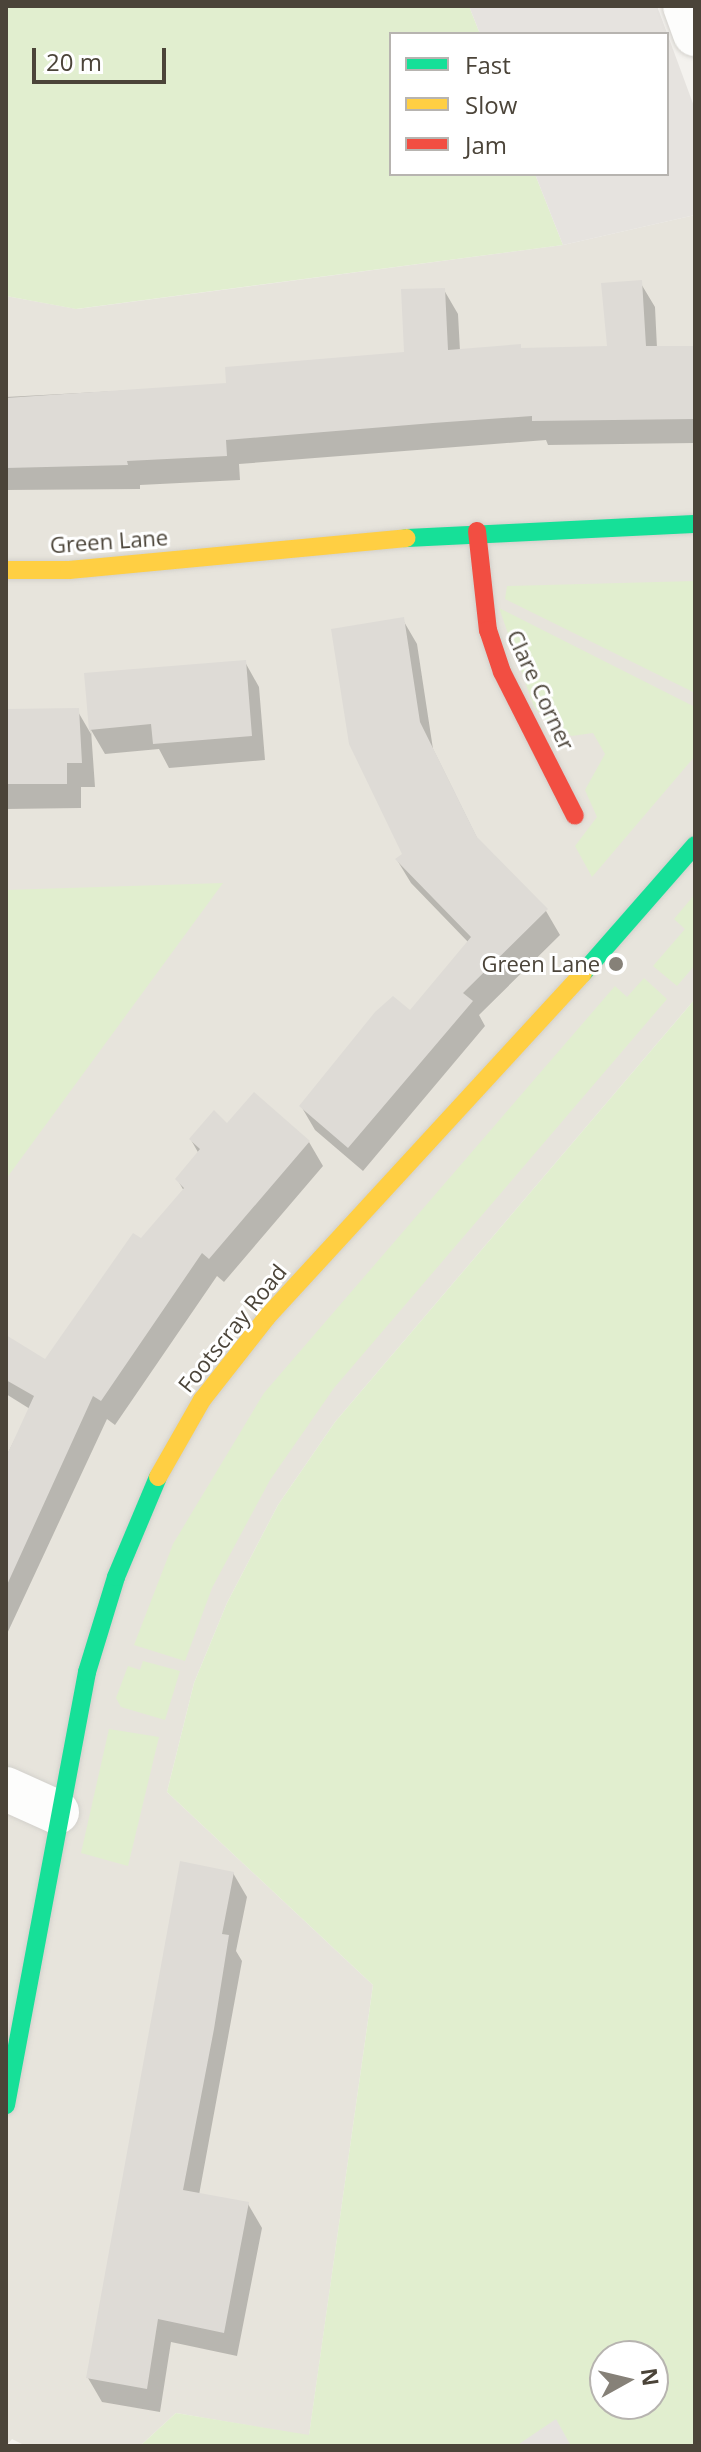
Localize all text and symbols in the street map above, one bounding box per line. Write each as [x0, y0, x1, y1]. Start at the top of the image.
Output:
scale bar [36, 32, 170, 82]
legend [389, 32, 669, 176]
text: 20 m [46, 45, 102, 78]
text: Fast [465, 48, 511, 81]
text: Slow [465, 88, 517, 121]
text: Jam [465, 128, 507, 161]
street label: Green Lane [49, 524, 169, 558]
street label: Clare Corner [502, 626, 580, 754]
place label: Green Lane [482, 951, 600, 977]
marker: Green Lane [607, 955, 625, 973]
street label: Footscray Road [172, 1259, 292, 1397]
north arrow [589, 2340, 669, 2420]
text: N [635, 2366, 667, 2388]

